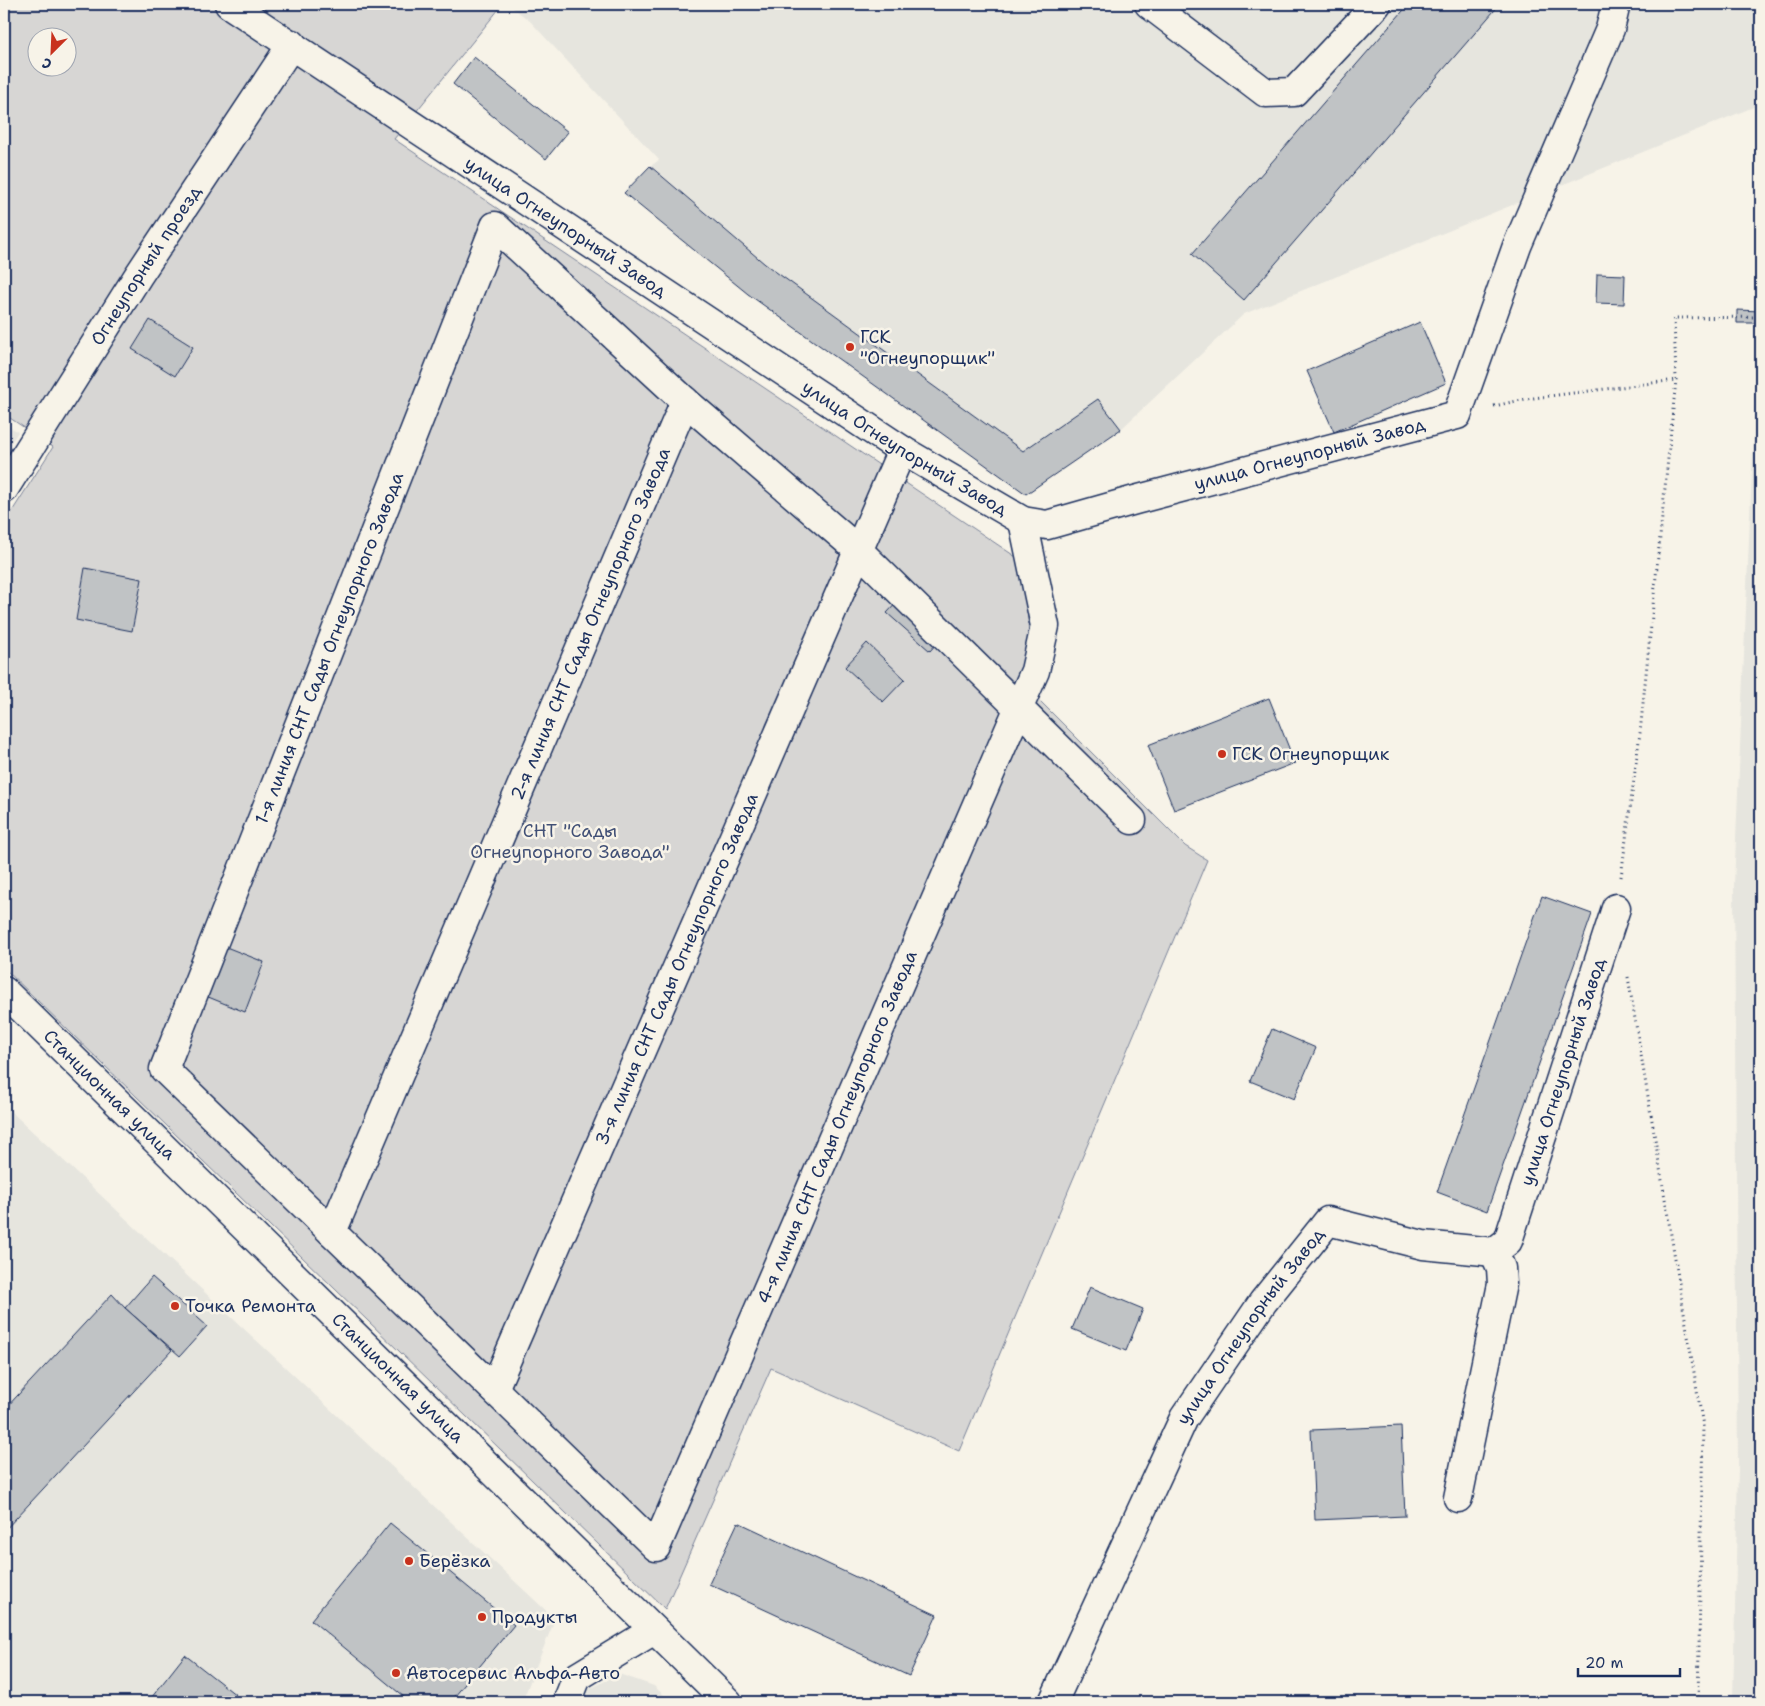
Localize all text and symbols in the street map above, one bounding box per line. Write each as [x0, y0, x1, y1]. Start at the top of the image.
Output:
north arrow [28, 28, 78, 78]
text: С [39, 54, 54, 74]
street label: улица Огнеупорный Завод [460, 151, 672, 303]
street label: Огнеупорный проезд [85, 180, 207, 350]
place label: ГСК "Огнеупорщик" [860, 325, 995, 370]
marker: ГСК "Огнеупорщик" [844, 341, 856, 353]
street label: улица Огнеупорный Завод [797, 375, 1013, 522]
street label: улица Огнеупорный Завод [1191, 412, 1428, 496]
street label: 2-я линия СНТ Сады Огнеупорного Завода [505, 444, 676, 804]
street label: 1-я линия СНТ Сады Огнеупорного Завода [249, 468, 409, 828]
place label: ГСК Огнеупорщик [1232, 742, 1390, 766]
marker: ГСК Огнеупорщик [1216, 748, 1228, 760]
street label: 3-я линия СНТ Сады Огнеупорного Завода [589, 789, 764, 1149]
park label: СНТ "Сады Огнеупорного Завода" [470, 819, 670, 864]
street label: 4-я линия СНТ Сады Огнеупорного Завода [751, 947, 923, 1307]
street label: улица Огнеупорный Завод [1515, 954, 1611, 1189]
street label: Станционная улица [38, 1024, 181, 1165]
street label: улица Огнеупорный Завод [1171, 1222, 1330, 1428]
place label: Точка Ремонта [185, 1294, 316, 1318]
marker: Точка Ремонта [169, 1300, 181, 1312]
street label: Станционная улица [326, 1307, 469, 1448]
place label: Берёзка [419, 1549, 490, 1573]
marker: Берёзка [403, 1555, 415, 1567]
place label: Продукты [492, 1605, 578, 1629]
marker: Продукты [476, 1611, 488, 1623]
scale bar [1578, 1646, 1680, 1678]
text: 20 m [1585, 1653, 1624, 1673]
place label: Автосервис Альфа-Авто [406, 1661, 620, 1685]
marker: Автосервис Альфа-Авто [390, 1667, 402, 1679]

